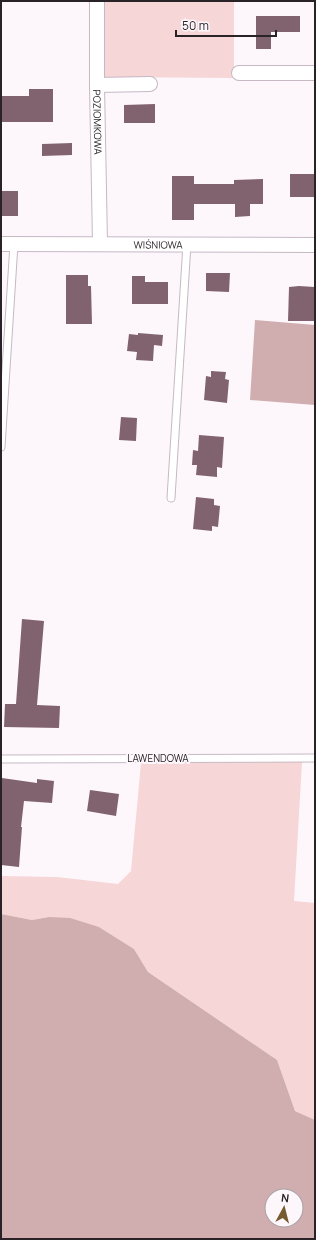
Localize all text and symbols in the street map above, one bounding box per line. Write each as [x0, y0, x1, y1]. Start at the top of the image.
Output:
scale bar [176, 12, 276, 38]
text: 50 m [182, 17, 209, 34]
street label: POZIOMKOWA [90, 89, 105, 155]
street label: WIŚNIOWA [133, 237, 183, 252]
street label: LAWENDOWA [127, 751, 189, 765]
north arrow [264, 1188, 304, 1228]
text: N [280, 1190, 290, 1206]

